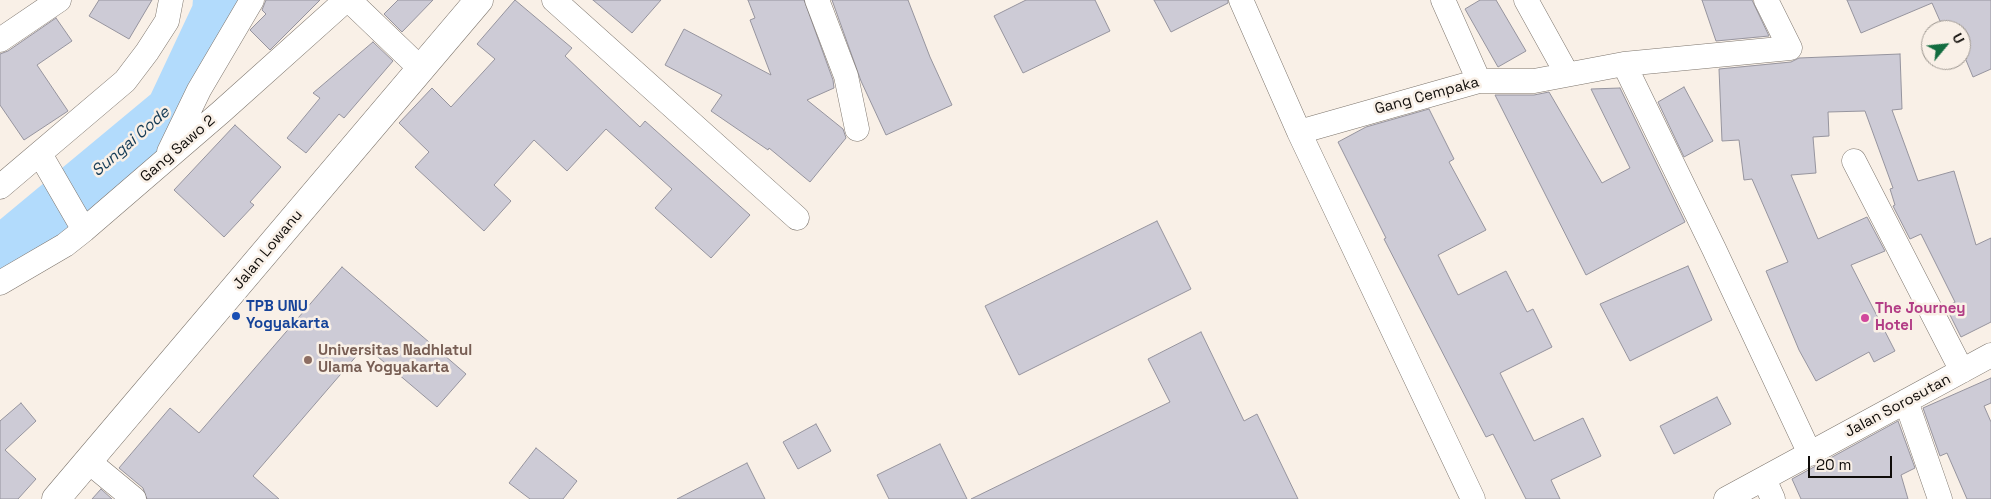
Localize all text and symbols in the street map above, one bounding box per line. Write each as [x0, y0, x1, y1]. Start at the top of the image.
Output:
north arrow [1921, 20, 1971, 70]
text: U [1948, 30, 1969, 47]
street label: Gang Cempaka [1373, 73, 1481, 119]
water label: Sungai Code [88, 103, 174, 181]
street label: Gang Sawo 2 [137, 112, 219, 186]
street label: Jalan Lowanu [229, 206, 307, 294]
place label: TPB UNU Yogyakarta [246, 298, 329, 333]
place label: The Journey Hotel [1875, 300, 1966, 335]
marker: TPB UNU Yogyakarta [230, 310, 242, 322]
marker: The Journey Hotel [1859, 312, 1871, 324]
place label: Universitas Nadhlatul Ulama Yogyakarta [318, 342, 472, 377]
marker: Universitas Nadhlatul Ulama Yogyakarta [302, 354, 314, 366]
street label: Jalan Sorosutan [1842, 370, 1954, 442]
scale bar [1811, 446, 1895, 478]
text: 20 m [1816, 455, 1851, 474]

